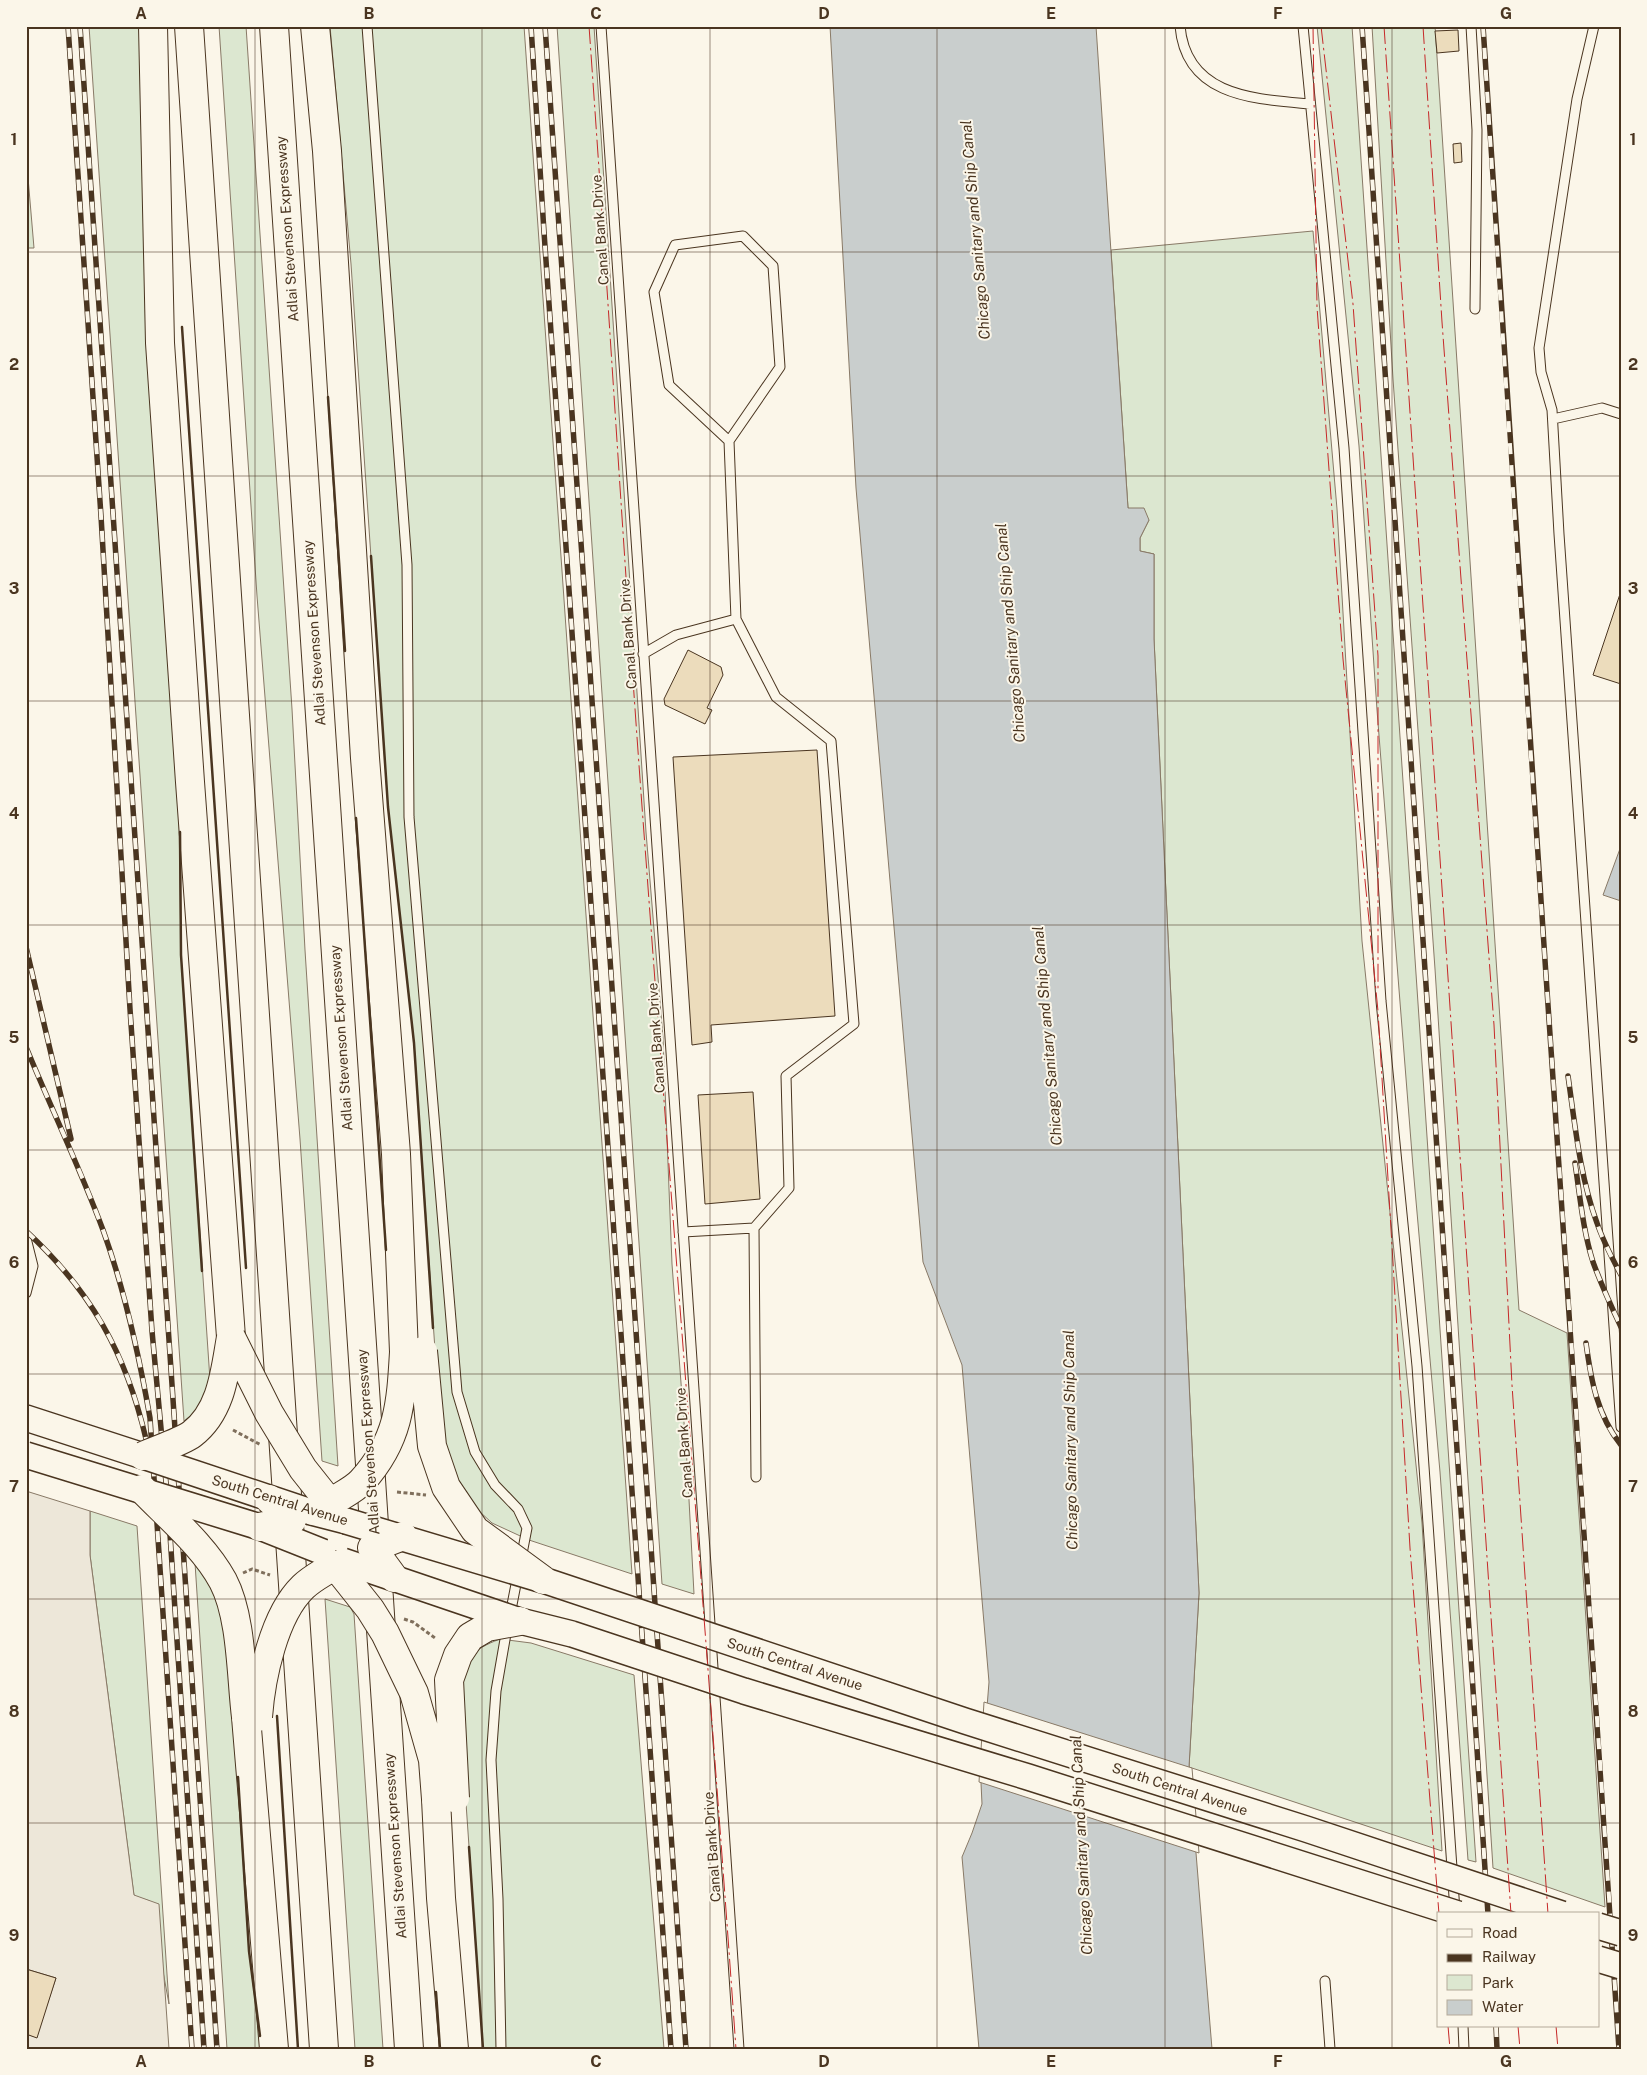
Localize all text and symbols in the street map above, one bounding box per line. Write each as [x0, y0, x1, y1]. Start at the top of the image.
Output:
text: A [135, 4, 147, 23]
text: B [364, 4, 375, 23]
text: C [590, 4, 602, 23]
text: D [818, 4, 830, 23]
text: E [1046, 4, 1056, 23]
text: F [1273, 4, 1283, 23]
text: G [1500, 4, 1512, 23]
water label: Chicago Sanitary and Ship Canal [957, 120, 993, 340]
text: 1 [11, 130, 17, 149]
text: 1 [1630, 130, 1636, 149]
street label: Adlai Stevenson Expressway [272, 135, 301, 323]
street label: Canal Bank Drive [588, 174, 612, 286]
text: 2 [9, 355, 19, 374]
text: 2 [1628, 355, 1638, 374]
water label: Chicago Sanitary and Ship Canal [992, 523, 1028, 743]
street label: Adlai Stevenson Expressway [299, 539, 328, 727]
street label: Canal Bank Drive [616, 578, 640, 690]
text: 3 [9, 579, 19, 598]
text: 3 [1628, 579, 1638, 598]
text: 4 [9, 804, 20, 823]
text: 4 [1628, 804, 1639, 823]
water label: Chicago Sanitary and Ship Canal [1029, 926, 1065, 1146]
street label: Adlai Stevenson Expressway [326, 944, 355, 1132]
street label: Canal Bank Drive [644, 982, 668, 1094]
text: 5 [9, 1028, 20, 1047]
text: 5 [1628, 1028, 1639, 1047]
text: 6 [9, 1253, 19, 1272]
text: 6 [1628, 1253, 1638, 1272]
water label: Chicago Sanitary and Ship Canal [1060, 1330, 1080, 1550]
street label: Adlai Stevenson Expressway [353, 1348, 382, 1536]
street label: Canal Bank Drive [672, 1387, 696, 1499]
street label: South Central Avenue [210, 1472, 350, 1528]
text: 7 [9, 1477, 19, 1496]
text: 7 [1628, 1477, 1638, 1496]
street label: South Central Avenue [725, 1634, 865, 1694]
text: 8 [9, 1702, 20, 1721]
text: 8 [1628, 1702, 1639, 1721]
water label: Chicago Sanitary and Ship Canal [1067, 1735, 1095, 1955]
street label: Adlai Stevenson Expressway [380, 1752, 409, 1940]
street label: South Central Avenue [1110, 1759, 1250, 1819]
street label: Canal Bank Drive [700, 1791, 724, 1903]
legend [1437, 1912, 1600, 2028]
text: Road [1482, 1924, 1518, 1941]
text: 9 [9, 1926, 19, 1945]
text: 9 [1628, 1926, 1638, 1945]
text: Railway [1482, 1948, 1536, 1965]
text: Park [1482, 1974, 1514, 1991]
text: Water [1482, 1998, 1524, 2015]
text: A [135, 2052, 147, 2071]
text: B [364, 2052, 375, 2071]
text: C [590, 2052, 602, 2071]
text: D [818, 2052, 830, 2071]
text: E [1046, 2052, 1056, 2071]
text: F [1273, 2052, 1283, 2071]
text: G [1500, 2052, 1512, 2071]

